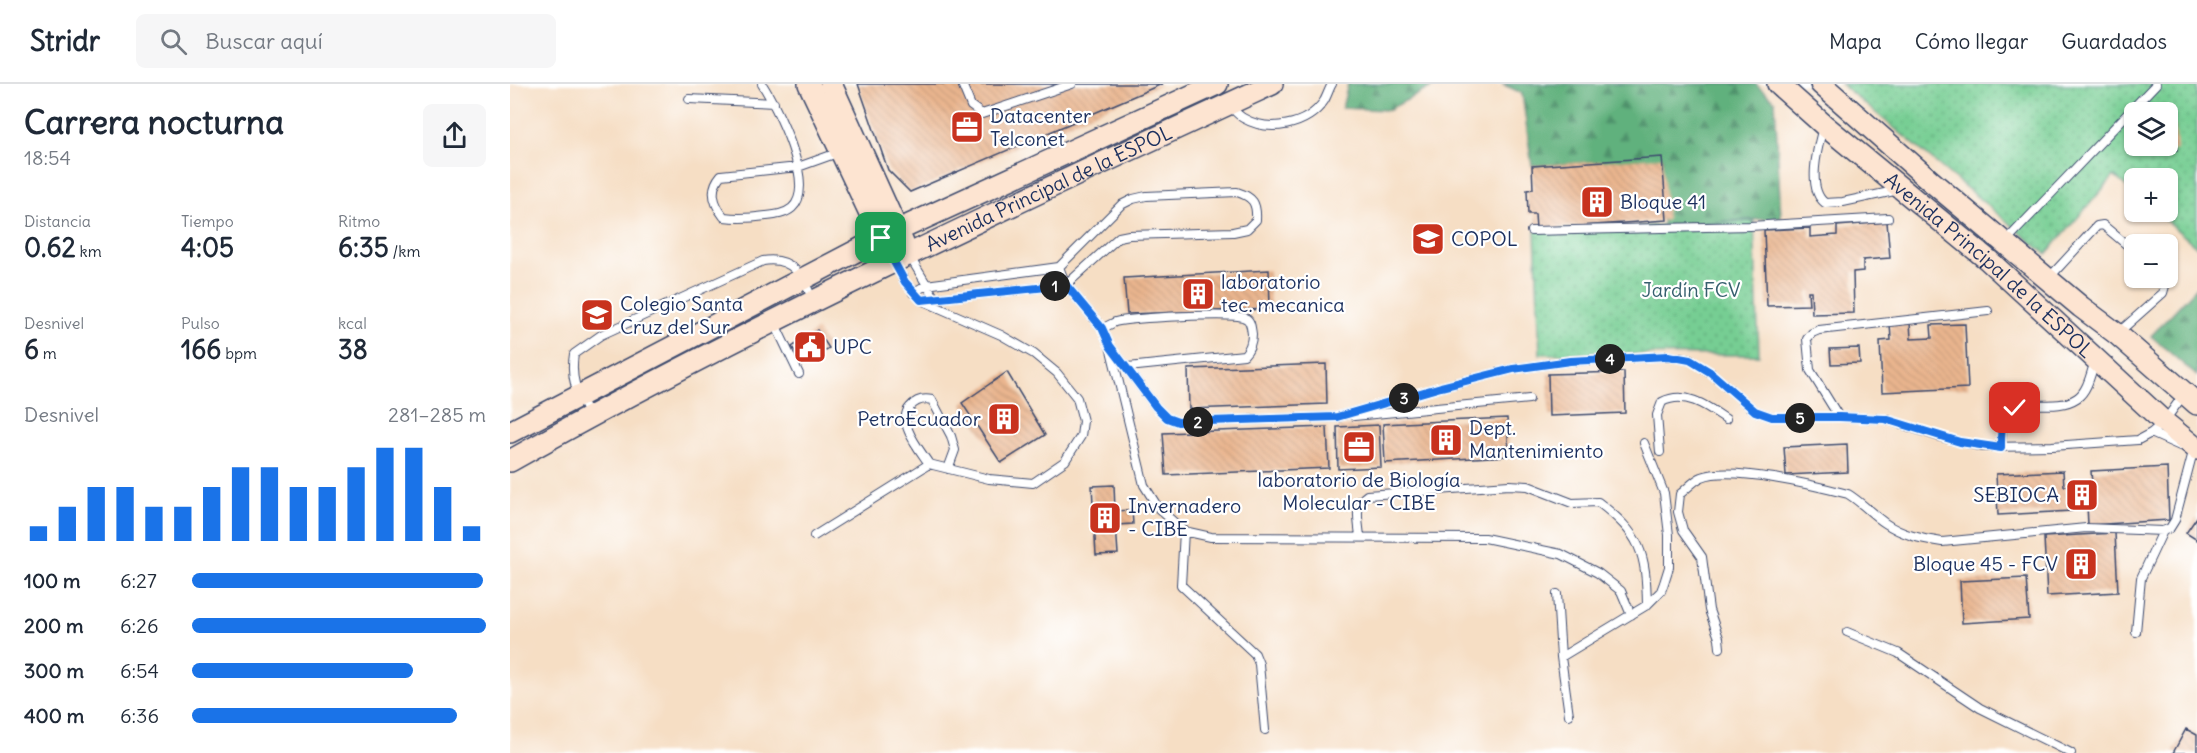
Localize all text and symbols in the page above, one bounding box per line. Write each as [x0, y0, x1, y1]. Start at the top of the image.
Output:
search box [136, 14, 556, 68]
text: Stridr [30, 23, 100, 59]
icon: search [157, 25, 190, 58]
text: Buscar aquí [205, 27, 323, 55]
text: Mapa [1829, 28, 1882, 55]
text: Cómo llegar [1915, 28, 2028, 55]
text: Guardados [2061, 28, 2167, 55]
text: Carrera nocturna [24, 101, 284, 143]
map controls [2124, 102, 2178, 288]
button: layers [2124, 102, 2178, 156]
place label: Datacenter Telconet [990, 103, 1091, 151]
button: share [423, 104, 486, 167]
office icon: Datacenter Telconet [949, 109, 985, 145]
street label: Avenida Principal de la ESPOL [921, 119, 1176, 257]
text: 18:54 [24, 145, 71, 170]
street label: Avenida Principal de la ESPOL [1880, 167, 2099, 363]
button: + [2124, 168, 2178, 222]
building icon: Bloque 41 [1579, 184, 1615, 220]
place label: Bloque 41 [1620, 189, 1706, 214]
text: Distancia [24, 211, 91, 231]
text: Tiempo [181, 211, 234, 231]
text: Ritmo [338, 211, 380, 231]
pin [855, 212, 906, 263]
icon: arrive [864, 221, 897, 254]
school or university icon: COPOL [1410, 221, 1446, 257]
place label: COPOL [1451, 226, 1518, 251]
text: 0.62 [24, 231, 76, 264]
text: 4:05 [181, 231, 234, 264]
text: 6:35 [338, 231, 389, 264]
button: − [2124, 234, 2178, 288]
text: km [76, 241, 102, 261]
text: /km [389, 241, 420, 261]
place label: laboratorio tec. mecanica [1221, 269, 1345, 317]
pin: 1 [1040, 271, 1070, 301]
text: 1 [1052, 276, 1058, 296]
building icon: laboratorio tec. mecanica [1180, 276, 1216, 312]
park label: Jardín FCV [1642, 277, 1740, 302]
place label: Colegio Santa Cruz del Sur [620, 291, 743, 339]
school or university icon: Colegio Santa Cruz del Sur [579, 297, 615, 333]
text: Desnivel [24, 313, 84, 333]
text: Pulso [181, 313, 220, 333]
text: kcal [338, 313, 367, 333]
public building icon: UPC [792, 329, 828, 365]
text: 6 [24, 333, 39, 366]
text: 166 [181, 333, 221, 366]
text: 38 [338, 333, 368, 366]
place label: UPC [833, 334, 872, 359]
text: m [39, 343, 57, 363]
text: bpm [221, 343, 257, 363]
pin: 4 [1595, 344, 1625, 374]
text: 4 [1605, 349, 1615, 369]
pin [1989, 382, 2040, 433]
pin: 3 [1389, 383, 1419, 413]
text: 3 [1399, 388, 1409, 408]
icon: check [1998, 391, 2031, 424]
building icon: PetroEcuador [986, 401, 1022, 437]
text: Desnivel [24, 402, 99, 427]
text: 281–285 m [388, 402, 486, 427]
pin: 5 [1785, 403, 1815, 433]
place label: PetroEcuador [857, 406, 981, 431]
pin: 2 [1183, 407, 1213, 437]
text: 5 [1795, 408, 1805, 428]
text: 2 [1194, 412, 1202, 432]
place label: Dept. Mantenimiento [1469, 415, 1603, 463]
building icon: Dept. Mantenimiento [1428, 422, 1464, 458]
office icon: laboratorio de Biología Molecular - CIBE [1341, 429, 1377, 465]
place label: laboratorio de Biología Molecular - CIBE [1258, 467, 1460, 515]
building icon: SEBIOCA [2064, 477, 2100, 513]
place label: SEBIOCA [1973, 482, 2059, 507]
place label: Invernadero - CIBE [1128, 493, 1241, 541]
building icon: Invernadero - CIBE [1087, 500, 1123, 536]
building icon: Bloque 45 - FCV [2063, 546, 2099, 582]
place label: Bloque 45 - FCV [1913, 551, 2058, 576]
text: 100 m [24, 568, 81, 593]
text: 6:27 [120, 568, 157, 593]
text: 200 m [24, 613, 84, 638]
text: 6:26 [120, 613, 159, 638]
text: 300 m [24, 658, 84, 683]
text: 6:54 [120, 658, 159, 683]
text: 400 m [24, 703, 84, 728]
text: 6:36 [120, 703, 159, 728]

